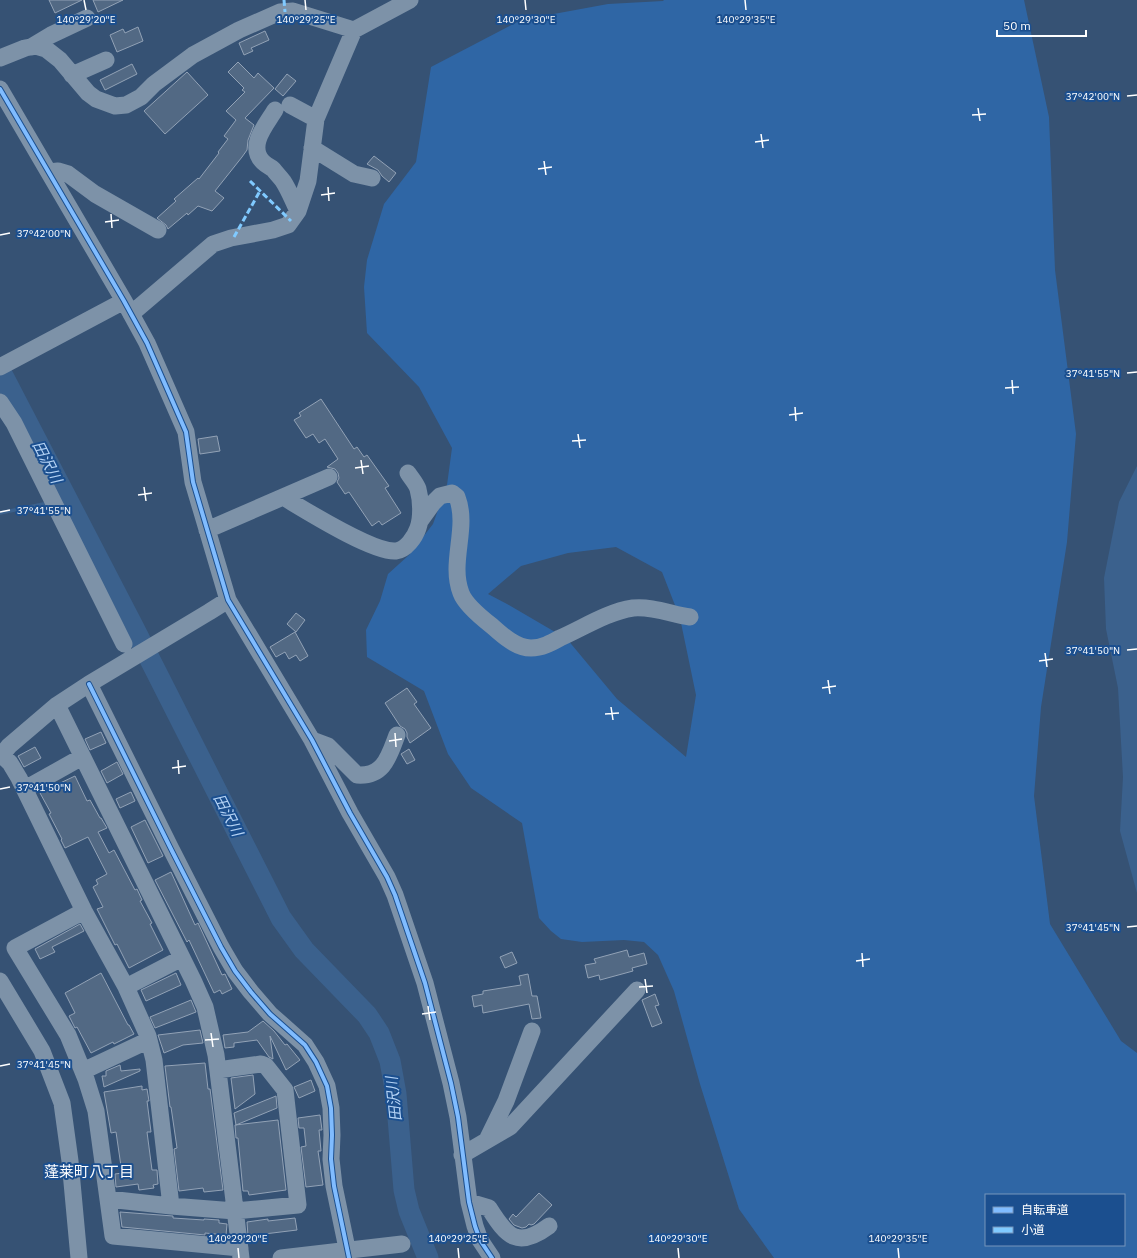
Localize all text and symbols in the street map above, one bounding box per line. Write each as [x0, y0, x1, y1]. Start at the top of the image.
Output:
scale bar [997, 12, 1086, 38]
text: 140°29'20"E [56, 13, 116, 26]
text: 140°29'25"E [276, 13, 336, 26]
text: 140°29'30"E [496, 13, 556, 26]
text: 140°29'35"E [716, 13, 776, 26]
text: 50 m [1003, 18, 1031, 33]
text: 37°42'00"N [1066, 90, 1120, 103]
text: 37°42'00"N [17, 227, 71, 240]
text: 37°41'55"N [1066, 367, 1120, 380]
water label: 田沢川 [29, 437, 67, 488]
text: 37°41'55"N [17, 504, 71, 517]
text: 37°41'50"N [1066, 644, 1120, 657]
text: 37°41'50"N [17, 781, 71, 794]
water label: 田沢川 [210, 790, 248, 841]
text: 37°41'45"N [1066, 921, 1120, 934]
text: 37°41'45"N [17, 1058, 71, 1071]
water label: 田沢川 [381, 1074, 405, 1122]
district label: 蓬莱町八丁目 [44, 1162, 134, 1181]
legend [985, 1194, 1125, 1246]
text: 自転車道 [1021, 1202, 1069, 1217]
text: 小道 [1021, 1222, 1045, 1237]
text: 140°29'20"E [208, 1232, 268, 1245]
text: 140°29'25"E [428, 1232, 488, 1245]
text: 140°29'30"E [648, 1232, 708, 1245]
text: 140°29'35"E [868, 1232, 928, 1245]

